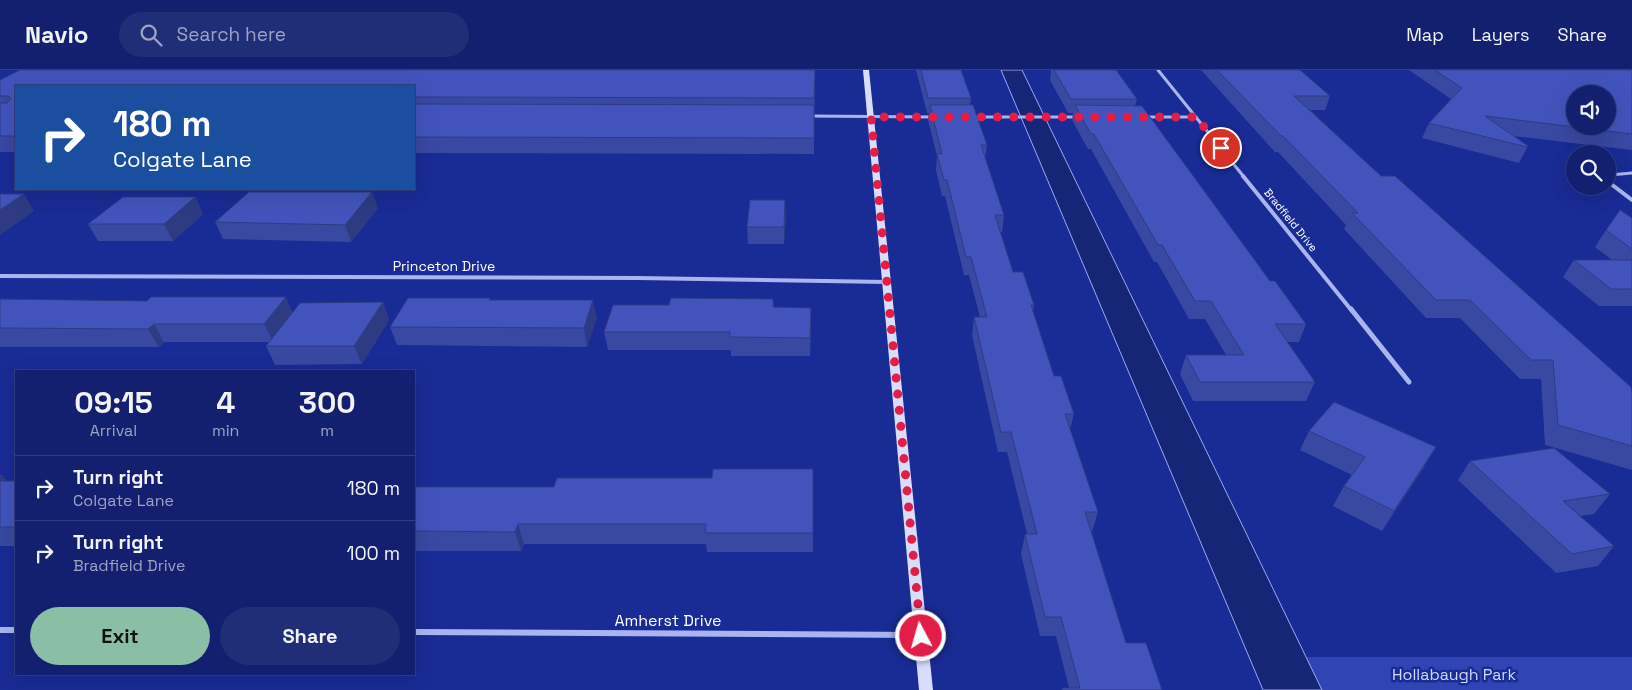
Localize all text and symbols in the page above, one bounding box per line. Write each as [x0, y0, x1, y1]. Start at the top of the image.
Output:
search box [119, 12, 469, 57]
text: Navio [25, 19, 89, 50]
icon: search [137, 21, 165, 49]
text: Search here [177, 22, 286, 47]
text: Map [1406, 23, 1444, 46]
text: Layers [1472, 23, 1529, 46]
text: Share [1557, 23, 1607, 46]
map controls [1566, 85, 1616, 195]
button: sound [1566, 85, 1616, 135]
text: 180 m [113, 102, 211, 146]
icon: right [30, 105, 95, 170]
pin [1200, 127, 1242, 169]
icon: arrive [1207, 134, 1235, 162]
text: Colgate Lane [113, 145, 252, 173]
button: search [1566, 145, 1616, 195]
street label: Bradfield Drive [1261, 186, 1321, 254]
street label: Princeton Drive [393, 257, 495, 275]
text: 09:15 [74, 383, 153, 422]
text: 4 [216, 383, 235, 422]
text: 300 [299, 383, 356, 422]
text: Arrival [90, 420, 137, 441]
text: min [212, 420, 239, 441]
text: m [320, 420, 334, 441]
text: Turn right [73, 465, 163, 490]
icon: right [30, 474, 58, 502]
text: 180 m [347, 476, 400, 501]
text: Colgate Lane [73, 490, 174, 511]
text: Turn right [73, 530, 163, 555]
icon: right [30, 539, 58, 567]
text: 100 m [346, 541, 400, 566]
text: Bradfield Drive [73, 555, 185, 576]
button: Exit [30, 607, 210, 665]
button: Share [220, 607, 400, 665]
position arrow [894, 609, 946, 661]
street label: Amherst Drive [614, 610, 722, 631]
park label: Hollabaugh Park [1392, 664, 1516, 685]

